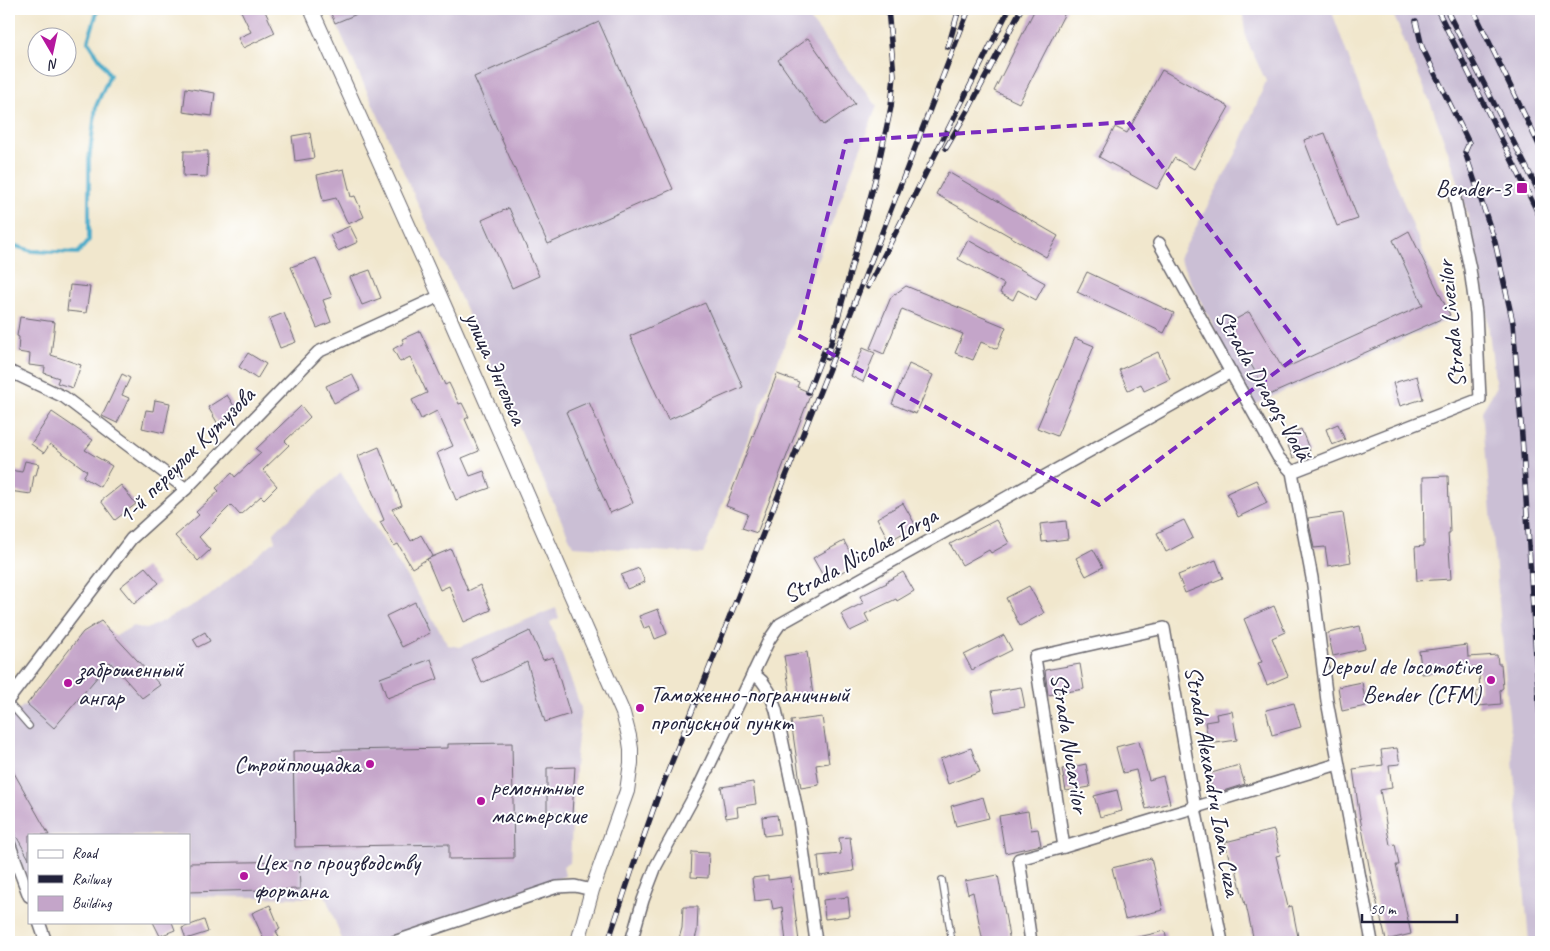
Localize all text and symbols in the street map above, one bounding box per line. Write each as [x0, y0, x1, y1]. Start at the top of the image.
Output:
north arrow [28, 28, 78, 78]
text: N [46, 55, 60, 74]
place label: Bender-3 [1435, 173, 1513, 203]
marker: Bender-3 [1515, 181, 1529, 195]
street label: Strada Livezilor [1429, 257, 1473, 389]
street label: Strada Dragoş-Vodă [1209, 304, 1321, 468]
street label: улица Энгельса [457, 305, 535, 430]
street label: 1-й переулок Кутузова [111, 379, 262, 530]
street label: Strada Nicolae Iorga [778, 500, 944, 610]
place label: Depoul de locomotive Bender (CFM) [1320, 651, 1483, 709]
place label: заброшенный ангар [75, 654, 185, 712]
street label: Strada Alexandru Ioan Cuza [1178, 664, 1248, 900]
street label: Strada Nucarilor [1044, 671, 1096, 817]
marker: Depoul de locomotive Bender (CFM) [1485, 674, 1497, 686]
marker: заброшенный ангар [62, 677, 74, 689]
place label: Таможенно-пограничный пропускной пункт [650, 679, 852, 737]
marker: Таможенно-пограничный пропускной пункт [634, 702, 646, 714]
place label: Стройплощадка [234, 749, 362, 779]
marker: Стройплощадка [364, 758, 376, 770]
place label: ремонтные мастерские [491, 772, 588, 830]
marker: ремонтные мастерские [475, 795, 487, 807]
legend [28, 834, 190, 924]
text: Road [72, 844, 99, 863]
place label: Цех по производству фортана [254, 847, 422, 905]
text: Railway [72, 870, 113, 889]
marker: Цех по производству фортана [238, 870, 250, 882]
scale bar [1362, 891, 1458, 923]
text: Building [72, 894, 112, 913]
text: 50 m [1370, 900, 1397, 919]

